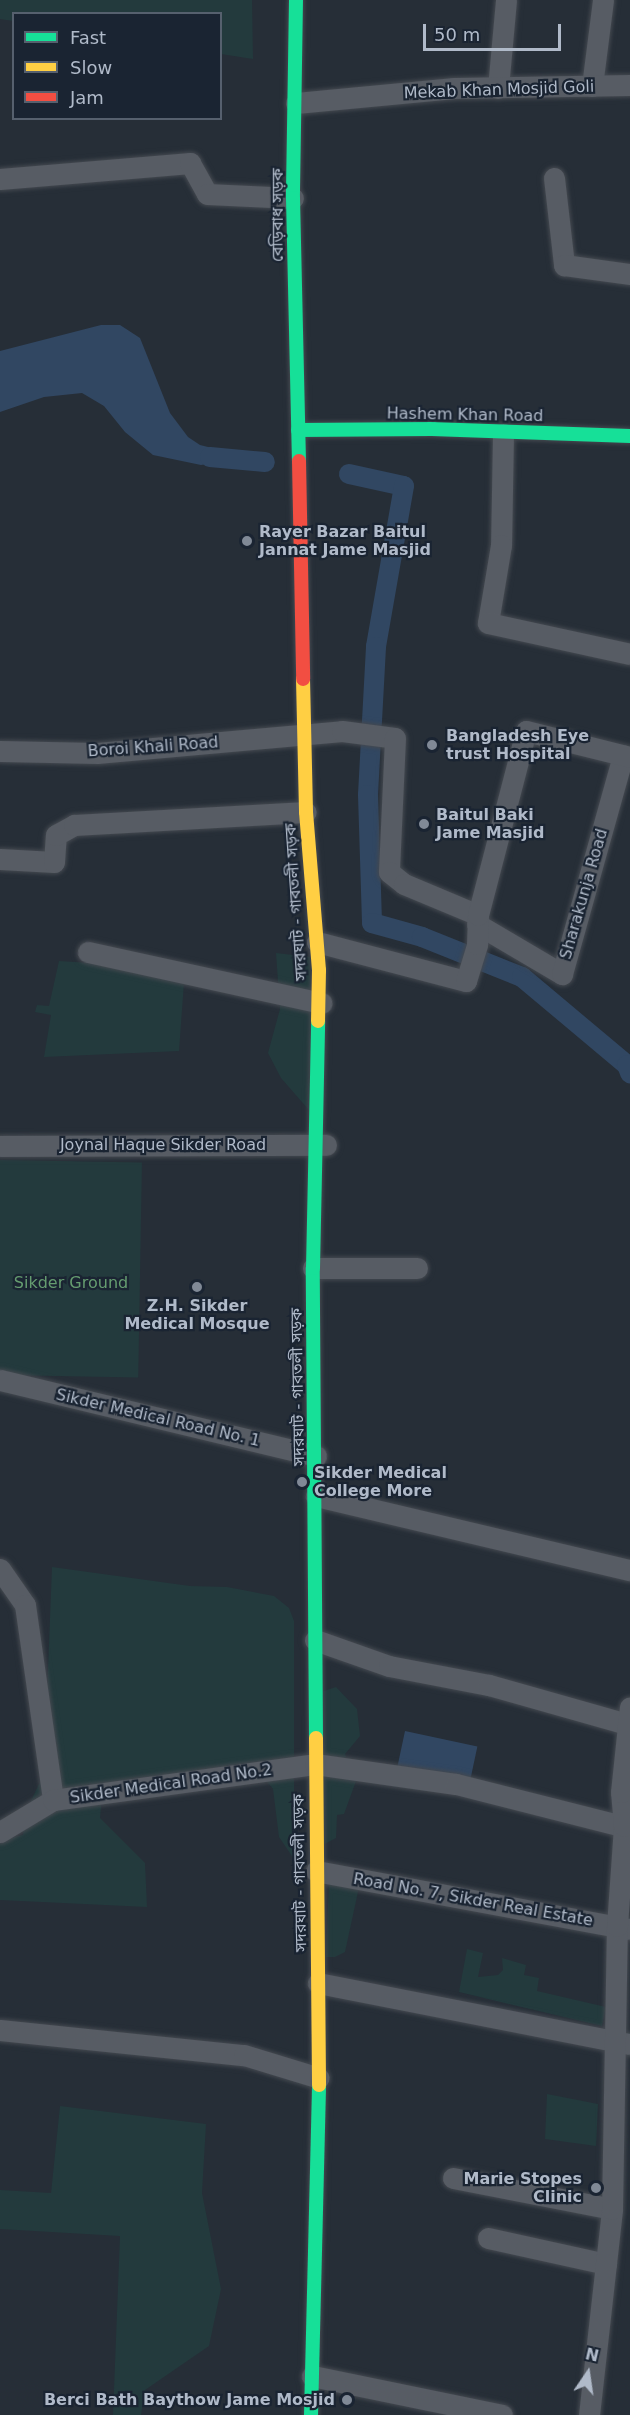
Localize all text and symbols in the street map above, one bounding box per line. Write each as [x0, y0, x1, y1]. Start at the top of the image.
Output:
legend [12, 12, 222, 120]
scale bar [426, 12, 564, 50]
text: 50 m [434, 24, 480, 45]
text: Fast [70, 27, 106, 48]
text: Slow [70, 57, 112, 78]
street label: Mekab Khan Mosjid Goli [403, 77, 595, 103]
text: Jam [70, 87, 104, 108]
street label: বেড়িবাধ সড়ক [268, 168, 288, 262]
street label: Hashem Khan Road [387, 404, 543, 426]
place label: Rayer Bazar Baitul Jannat Jame Masjid [259, 522, 431, 560]
marker: Rayer Bazar Baitul Jannat Jame Masjid [240, 534, 254, 548]
place label: Bangladesh Eye trust Hospital [446, 726, 589, 764]
street label: Boroi Khali Road [87, 733, 219, 761]
marker: Bangladesh Eye trust Hospital [423, 736, 441, 754]
place label: Baitul Baki Jame Masjid [436, 805, 545, 843]
marker: Baitul Baki Jame Masjid [417, 817, 431, 831]
street label: সদরঘাট - গাবতলী সড়ক [281, 823, 311, 981]
street label: Sharakunja Road [556, 826, 612, 962]
street label: Joynal Haque Sikder Road [60, 1135, 266, 1155]
park label: Sikder Ground [14, 1273, 128, 1293]
marker: Z.H. Sikder Medical Mosque [190, 1280, 204, 1294]
place label: Z.H. Sikder Medical Mosque [124, 1296, 270, 1334]
street label: সদরঘাট - গাবতলী সড়ক [287, 1308, 309, 1466]
street label: Sikder Medical Road No. 1 [54, 1385, 262, 1451]
place label: Sikder Medical College More [314, 1463, 447, 1501]
marker: Sikder Medical College More [295, 1475, 309, 1489]
street label: Sikder Medical Road No.2 [69, 1760, 273, 1808]
street label: সদরঘাট - গাবতলী সড়ক [289, 1794, 311, 1952]
street label: Road No. 7, Sikder Real Estate [352, 1869, 594, 1931]
place label: Marie Stopes Clinic [463, 2169, 582, 2207]
marker: Marie Stopes Clinic [587, 2179, 605, 2197]
north arrow [558, 2343, 618, 2403]
text: N [583, 2344, 601, 2366]
place label: Berci Bath Baythow Jame Mosjid [44, 2390, 335, 2410]
marker: Berci Bath Baythow Jame Mosjid [340, 2393, 354, 2407]

